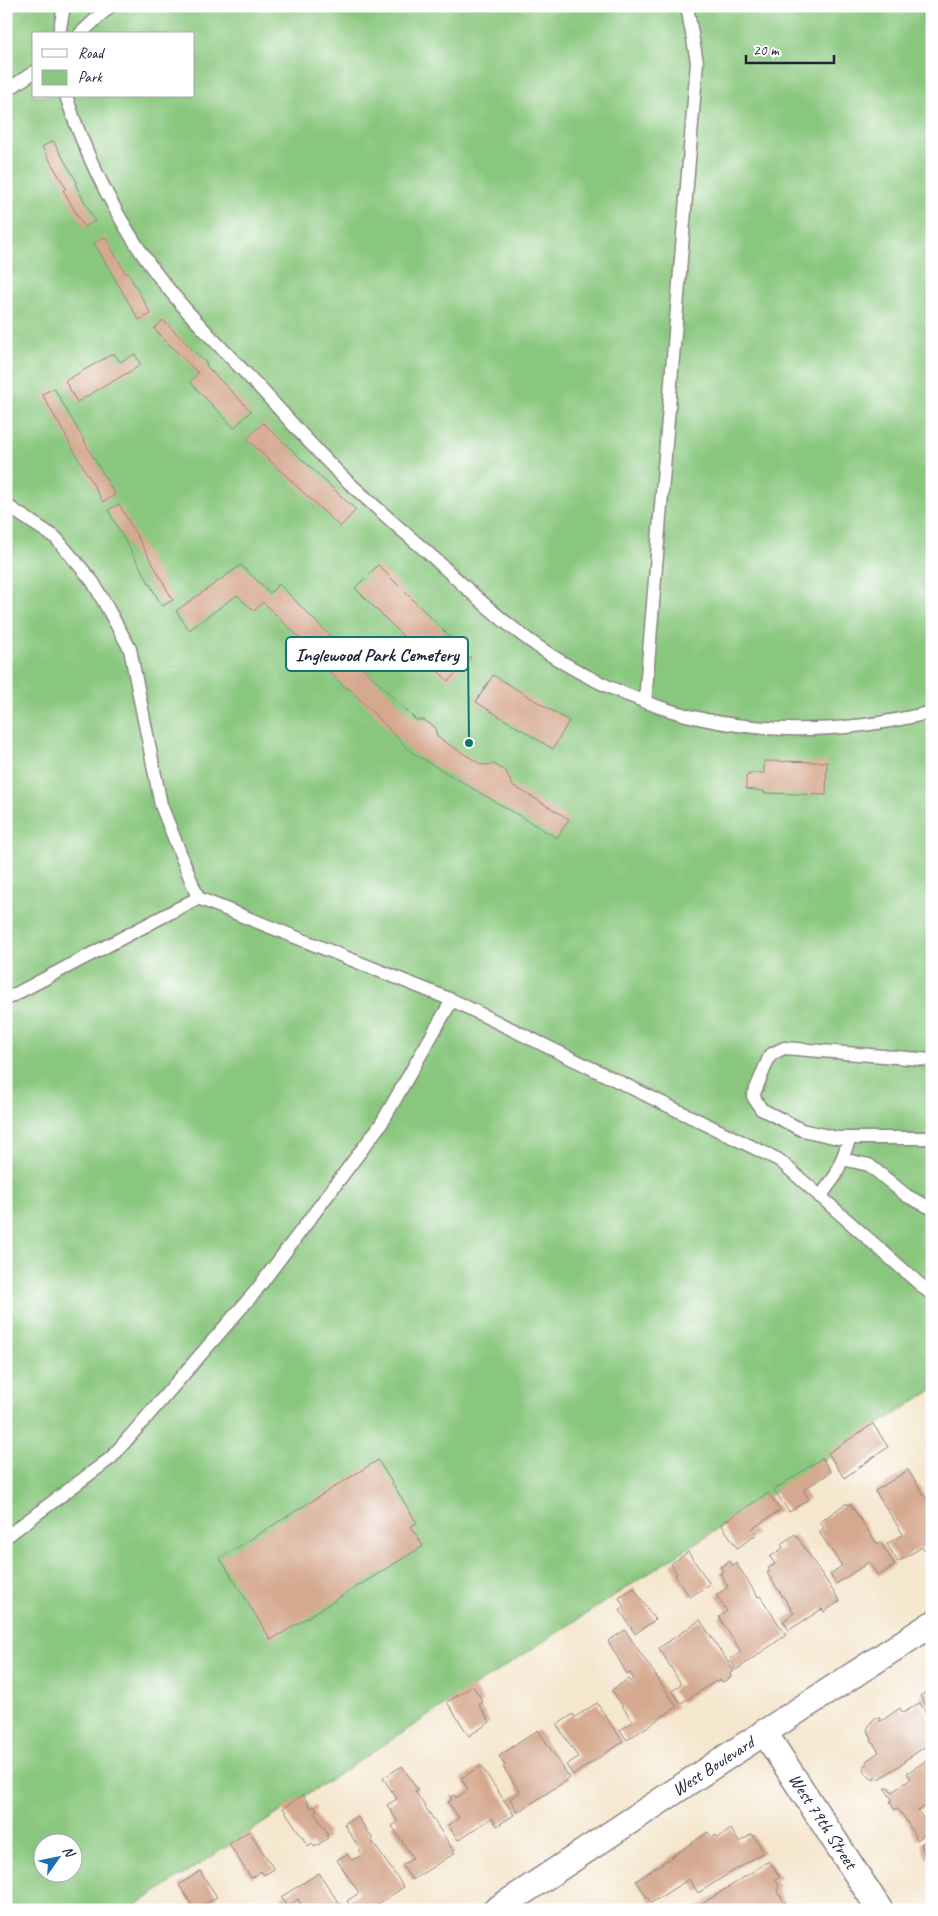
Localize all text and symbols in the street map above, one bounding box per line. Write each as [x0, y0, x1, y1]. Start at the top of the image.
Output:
legend [32, 32, 195, 98]
scale bar [746, 32, 833, 64]
text: 20 m [753, 41, 780, 60]
text: Road [78, 44, 105, 63]
text: Park [78, 68, 103, 87]
callout: Inglewood Park Cemetery [286, 637, 468, 671]
text: Inglewood Park Cemetery [295, 643, 460, 667]
street label: West Boulevard [668, 1730, 761, 1801]
street label: West 79th Street [784, 1769, 863, 1874]
north arrow [32, 1834, 82, 1884]
text: N [59, 1843, 79, 1861]

